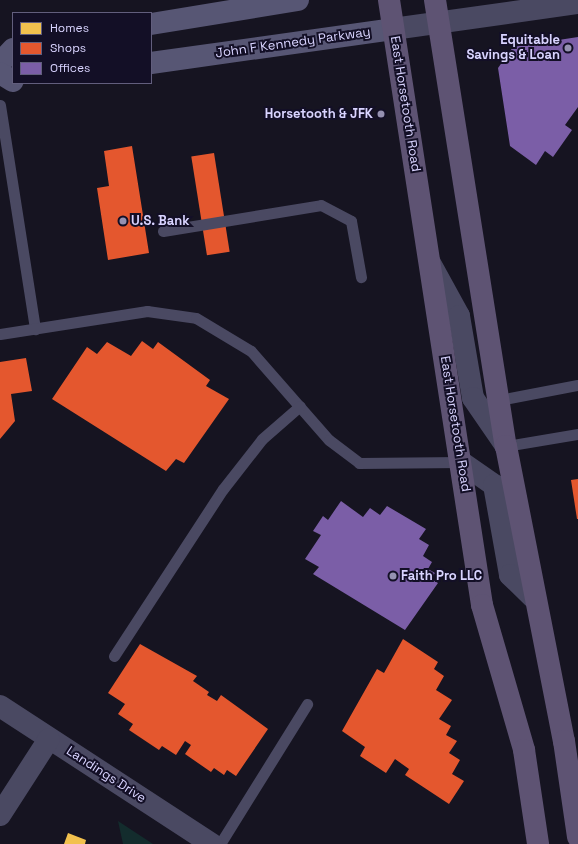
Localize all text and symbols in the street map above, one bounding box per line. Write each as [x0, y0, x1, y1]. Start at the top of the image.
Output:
legend [12, 12, 152, 84]
text: Homes [50, 20, 89, 36]
street label: John F Kennedy Parkway [215, 24, 371, 62]
place label: Equitable Savings & Loan [466, 33, 560, 64]
street label: East Horsetooth Road [387, 35, 423, 173]
text: Shops [50, 40, 86, 56]
marker: Equitable Savings & Loan [563, 43, 573, 53]
text: Offices [50, 60, 90, 76]
place label: Horsetooth & JFK [265, 106, 373, 122]
marker: Horsetooth & JFK [376, 109, 386, 119]
place label: U.S. Bank [131, 213, 190, 229]
marker: U.S. Bank [118, 216, 128, 226]
street label: East Horsetooth Road [437, 355, 473, 493]
place label: Faith Pro LLC [401, 568, 482, 584]
marker: Faith Pro LLC [388, 571, 398, 581]
street label: Landings Drive [63, 743, 149, 807]

